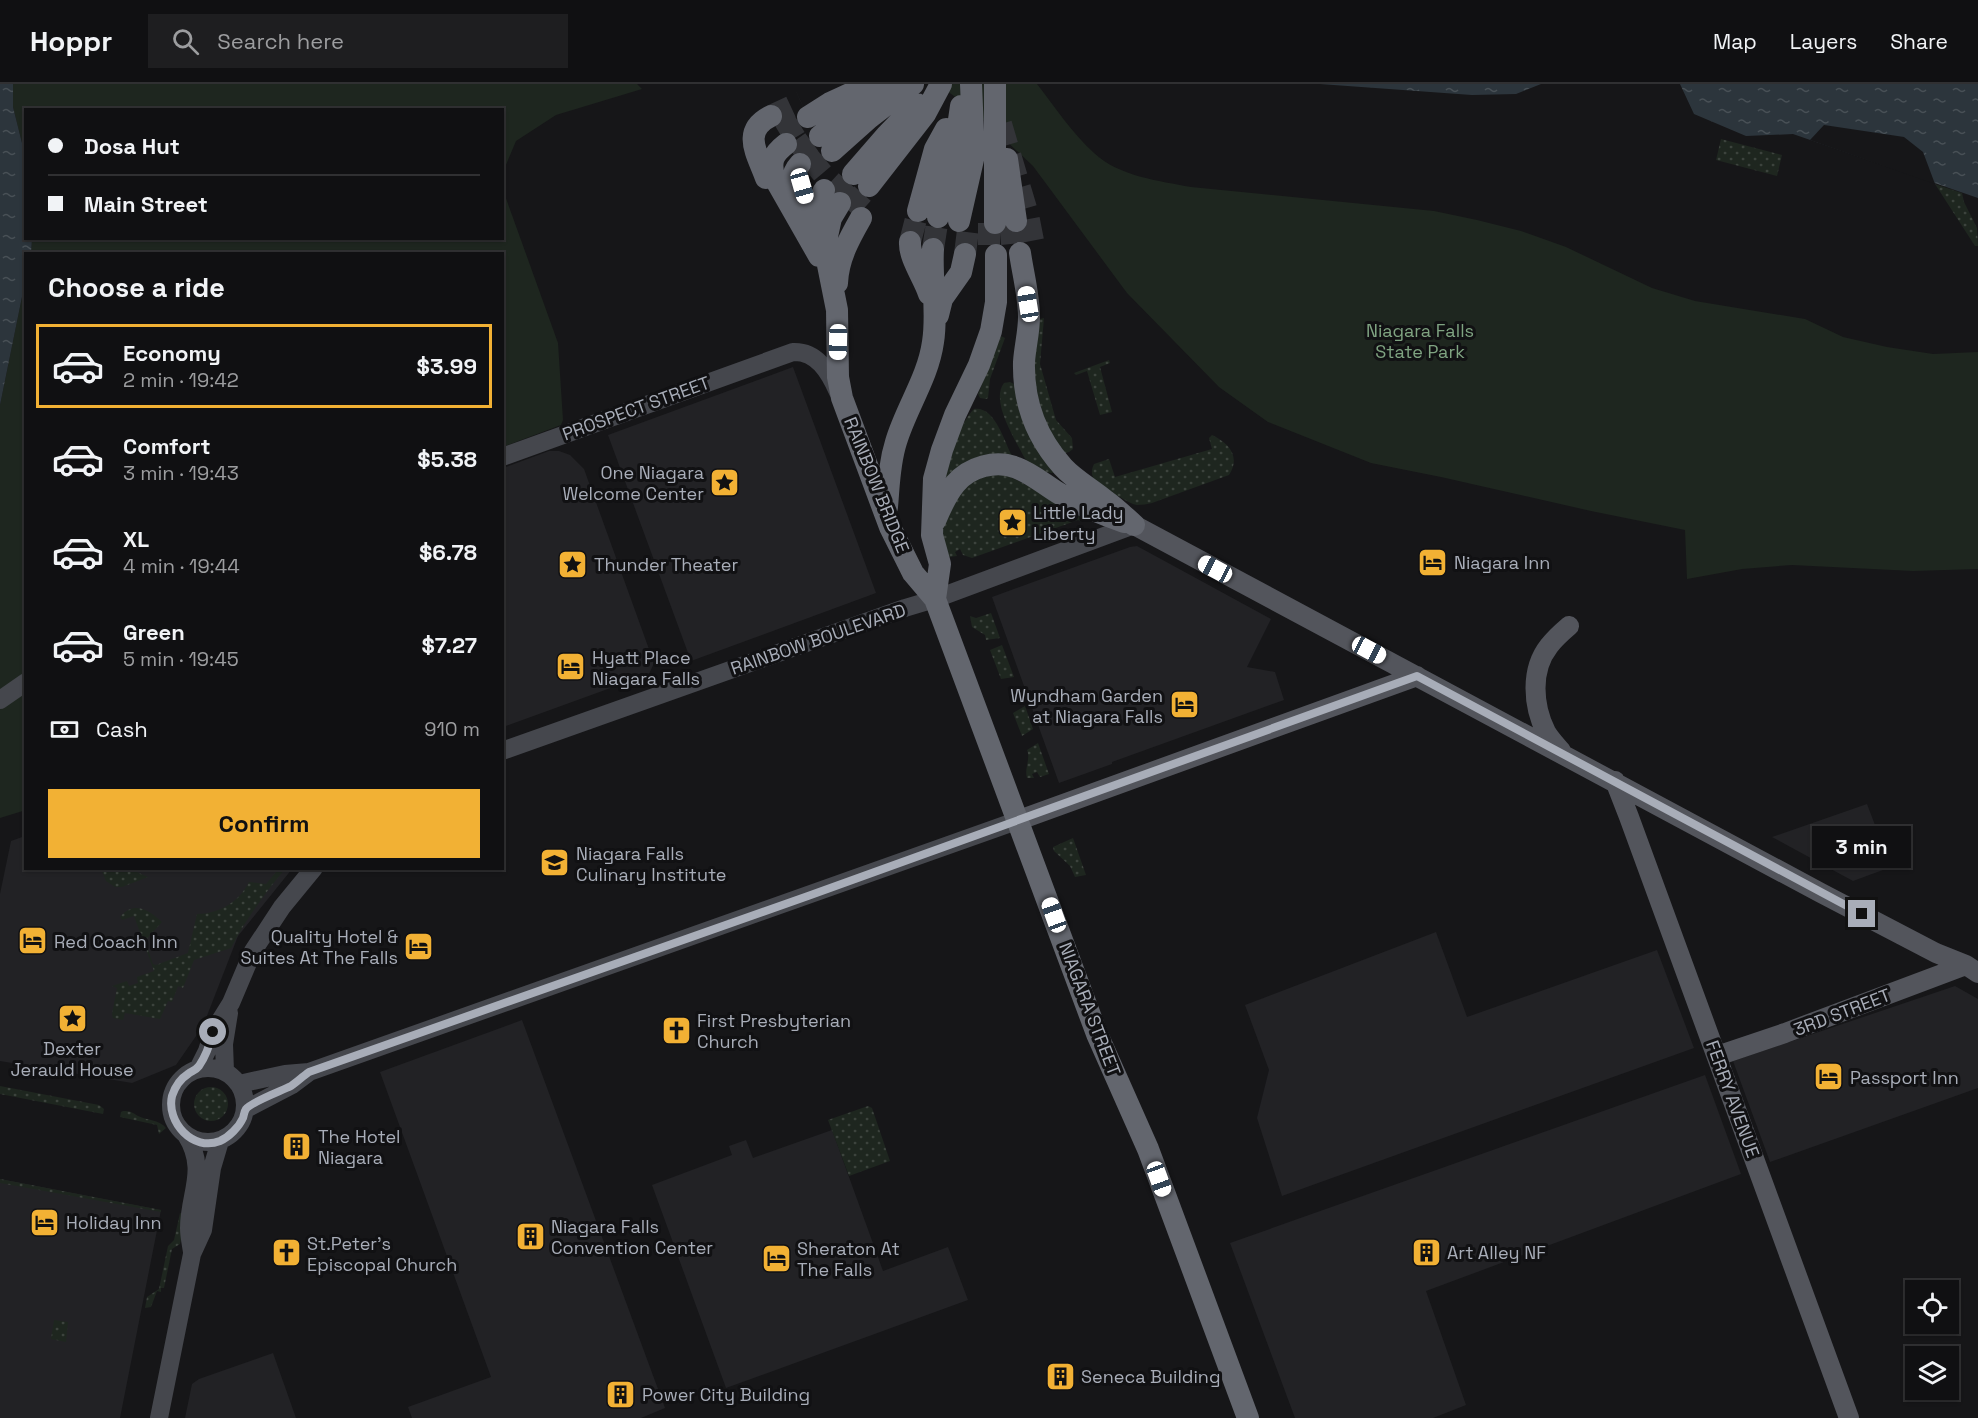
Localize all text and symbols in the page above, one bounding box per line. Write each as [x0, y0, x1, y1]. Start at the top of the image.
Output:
search box [148, 14, 568, 68]
text: Hoppr [30, 23, 112, 59]
icon: search [169, 25, 202, 58]
text: Search here [217, 27, 344, 55]
text: Map [1713, 28, 1757, 55]
text: Layers [1790, 28, 1857, 55]
text: Share [1890, 28, 1948, 55]
text: Dosa Hut [84, 132, 180, 160]
car [788, 166, 816, 206]
text: Main Street [84, 190, 208, 218]
text: Choose a ride [48, 270, 225, 305]
car [1016, 285, 1040, 323]
park label: Niagara Falls State Park [1366, 319, 1474, 363]
car [829, 324, 847, 360]
icon: car [51, 339, 105, 393]
text: Economy [123, 339, 221, 367]
text: $3.99 [417, 352, 477, 380]
text: 2 min · 19:42 [123, 367, 239, 393]
street label: PROSPECT STREET [559, 370, 713, 445]
street label: RAINBOW BRIDGE [839, 414, 915, 556]
icon: car [51, 432, 105, 486]
text: Comfort [123, 432, 211, 460]
text: $5.38 [417, 445, 477, 473]
text: 3 min · 19:43 [123, 460, 239, 486]
place label: One Niagara Welcome Center [562, 461, 704, 505]
place icon: One Niagara Welcome Center [709, 466, 741, 498]
place label: Little Lady Liberty [1033, 501, 1124, 545]
place icon: Little Lady Liberty [996, 506, 1028, 538]
icon: car [51, 525, 105, 579]
text: XL [123, 525, 149, 553]
text: $6.78 [419, 538, 477, 566]
hotel icon: Niagara Inn [1417, 546, 1449, 578]
place icon: Thunder Theater [557, 548, 589, 580]
place label: Niagara Inn [1454, 551, 1550, 574]
text: 4 min · 19:44 [123, 553, 240, 579]
place label: Thunder Theater [594, 553, 738, 576]
car [1195, 553, 1235, 585]
street label: RAINBOW BOULEVARD [727, 598, 909, 680]
icon: car [51, 618, 105, 672]
text: Green [123, 618, 185, 646]
text: $7.27 [421, 631, 477, 659]
car [1349, 634, 1389, 666]
text: 5 min · 19:45 [123, 646, 239, 672]
place label: Hyatt Place Niagara Falls [592, 646, 700, 690]
hotel icon: Hyatt Place Niagara Falls [555, 651, 587, 683]
place label: Wyndham Garden at Niagara Falls [1010, 684, 1163, 728]
hotel icon: Wyndham Garden at Niagara Falls [1168, 689, 1200, 721]
icon: cash [48, 713, 81, 746]
text: Cash [96, 715, 148, 743]
text: 910 m [424, 716, 480, 742]
button: Confirm [48, 789, 480, 858]
callout: 3 min [1812, 827, 1912, 869]
text: 3 min [1836, 834, 1887, 860]
place label: Niagara Falls Culinary Institute [576, 842, 727, 886]
school or university icon: Niagara Falls Culinary Institute [539, 847, 571, 879]
car [1039, 895, 1069, 935]
route end [1848, 900, 1875, 927]
hotel icon: Red Coach Inn [17, 925, 49, 957]
place label: Quality Hotel & Suites At The Falls [240, 925, 398, 969]
place label: Red Coach Inn [54, 930, 178, 953]
hotel icon: Quality Hotel & Suites At The Falls [403, 930, 435, 962]
street label: NIAGARA STREET [1054, 939, 1126, 1079]
street label: 3RD STREET [1790, 983, 1894, 1041]
place icon: Dexter Jerauld House [56, 1003, 88, 1035]
place label: First Presbyterian Church [697, 1009, 851, 1053]
church icon: First Presbyterian Church [660, 1014, 692, 1046]
route start [199, 1018, 226, 1045]
place label: Dexter Jerauld House [10, 1037, 134, 1081]
street label: FERRY AVENUE [1701, 1037, 1765, 1161]
hotel icon: Passport Inn [1813, 1061, 1845, 1093]
place label: Passport Inn [1850, 1066, 1959, 1089]
place label: The Hotel Niagara [318, 1125, 401, 1169]
building icon: The Hotel Niagara [281, 1130, 313, 1162]
car [1144, 1159, 1174, 1199]
hotel icon: Holiday Inn [29, 1206, 61, 1238]
place label: Holiday Inn [66, 1211, 162, 1234]
place label: Niagara Falls Convention Center [551, 1215, 713, 1259]
building icon: Niagara Falls Convention Center [514, 1220, 546, 1252]
place label: St.Peter's Episcopal Church [307, 1232, 457, 1276]
building icon: Art Alley NF [1410, 1236, 1442, 1268]
church icon: St.Peter's Episcopal Church [270, 1237, 302, 1269]
place label: Sheraton At The Falls [797, 1237, 900, 1281]
place label: Art Alley NF [1447, 1241, 1546, 1264]
hotel icon: Sheraton At The Falls [760, 1242, 792, 1274]
map controls [1905, 1280, 1959, 1400]
button: locate [1905, 1280, 1959, 1334]
button: layers [1905, 1346, 1959, 1400]
building icon: Seneca Building [1044, 1360, 1076, 1392]
place label: Seneca Building [1081, 1365, 1220, 1388]
building icon: Power City Building [605, 1378, 637, 1410]
place label: Power City Building [642, 1383, 810, 1406]

